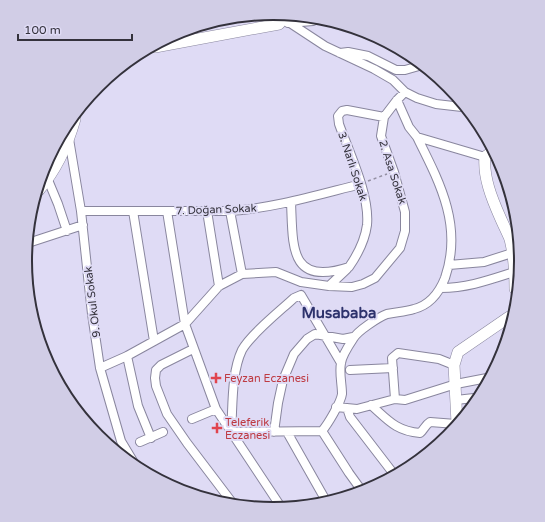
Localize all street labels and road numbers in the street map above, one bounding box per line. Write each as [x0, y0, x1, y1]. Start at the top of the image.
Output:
street label: 3. Narlı Sokak [335, 130, 370, 202]
street label: 2. Asa Sokak [376, 138, 409, 206]
street label: 7. Doğan Sokak [175, 202, 257, 217]
street label: 9. Okul Sokak [82, 266, 103, 338]

